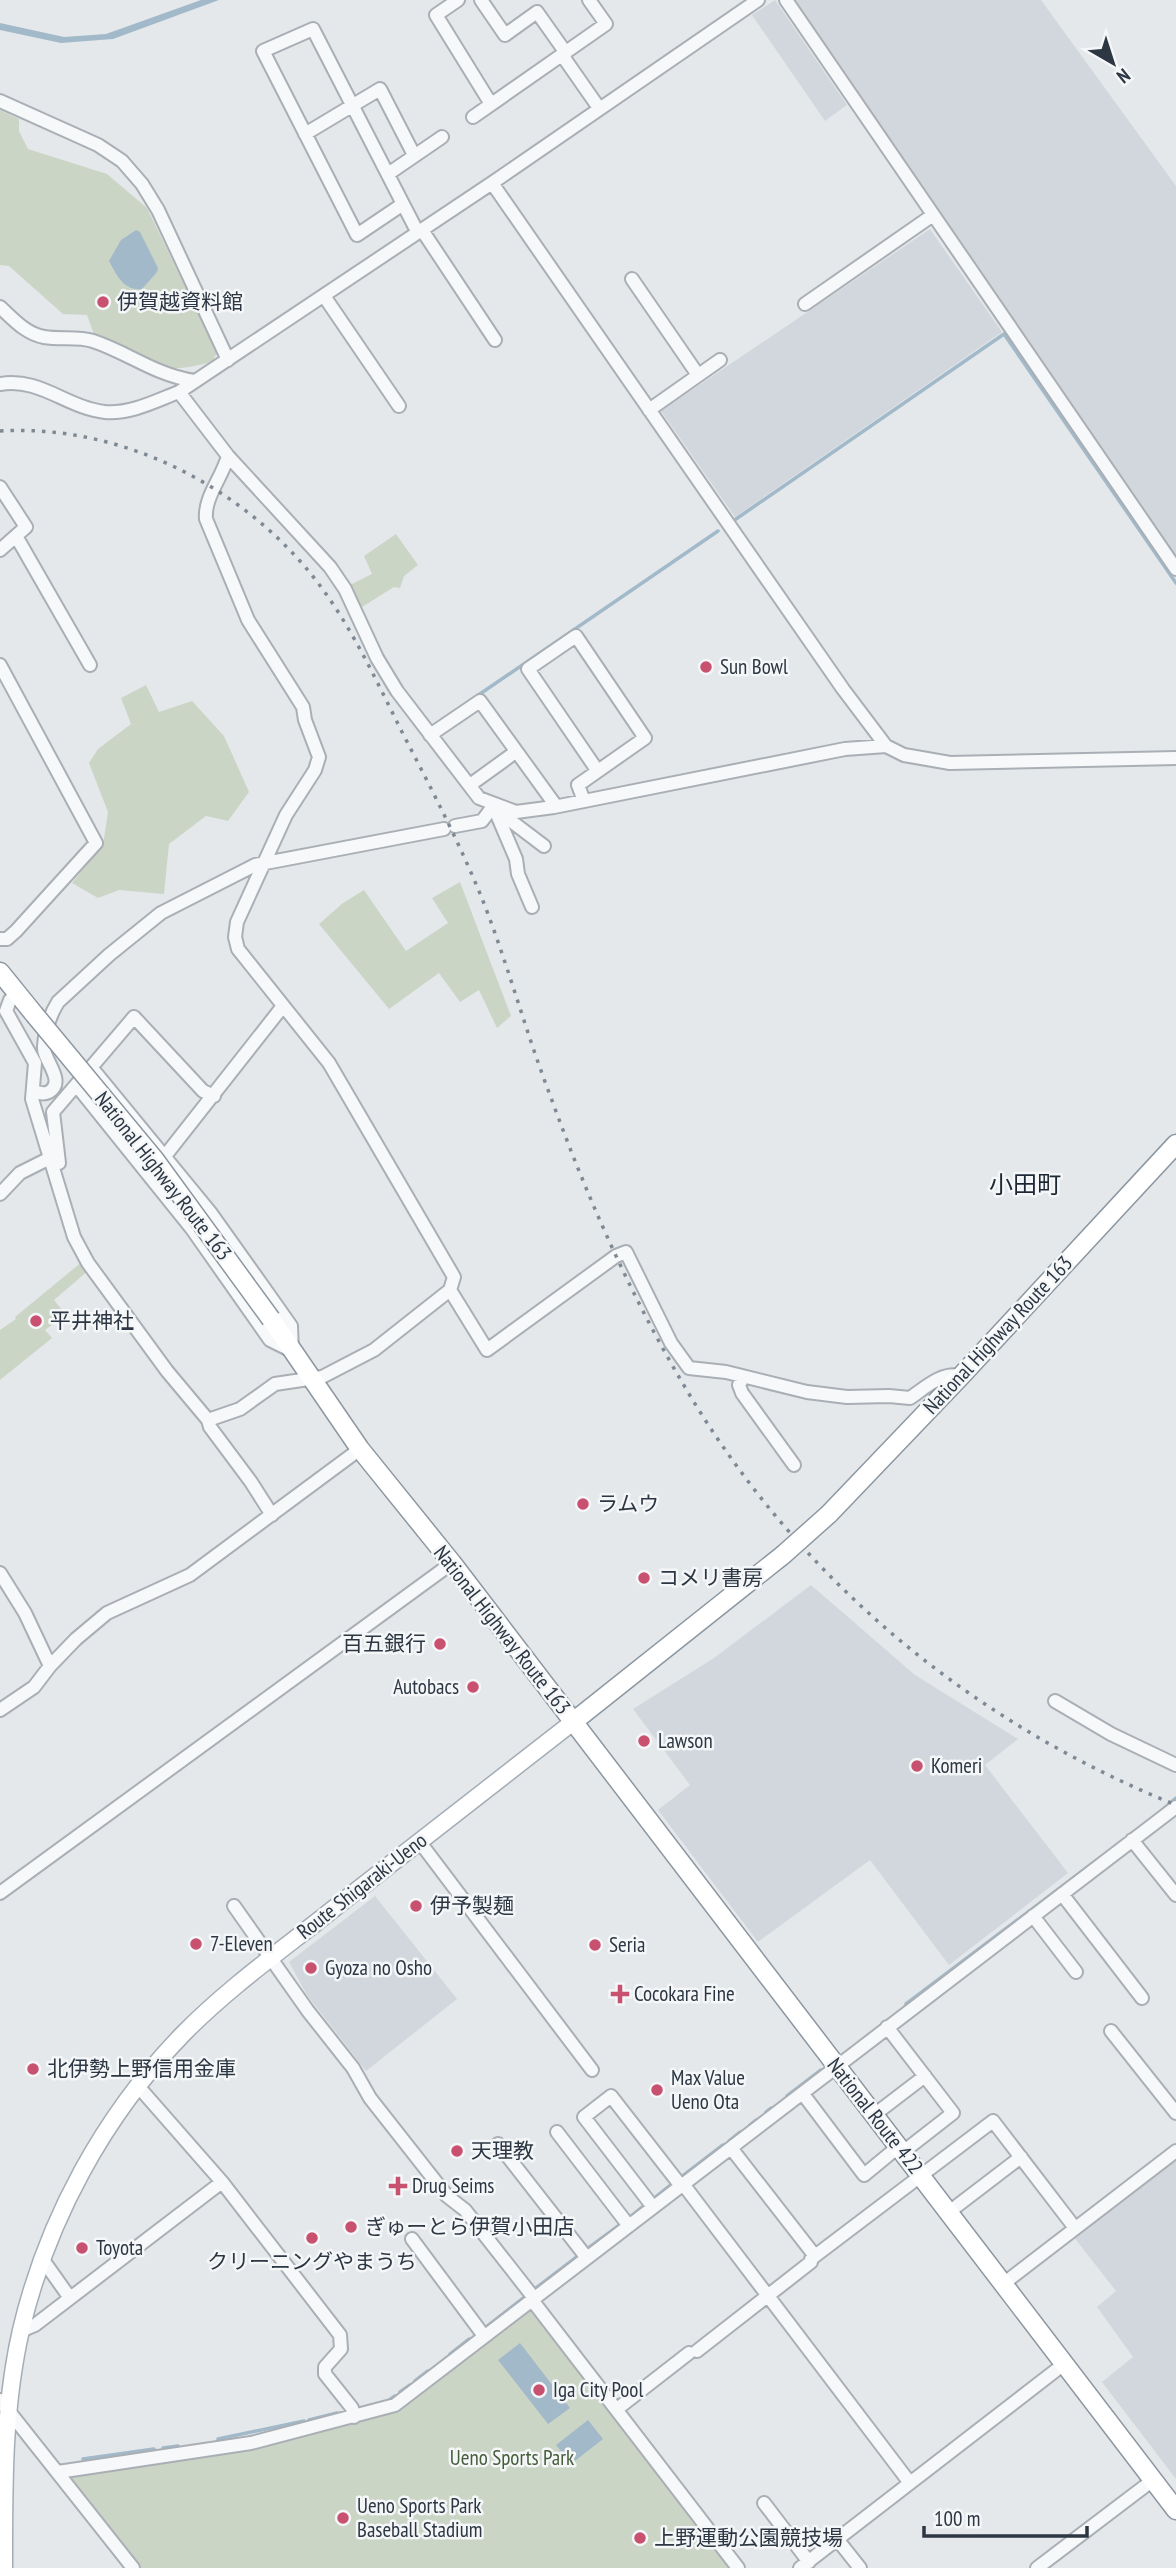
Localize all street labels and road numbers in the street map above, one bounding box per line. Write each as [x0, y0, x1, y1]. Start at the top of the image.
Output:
street label: National Highway Route 163 [89, 1086, 238, 1266]
street label: National Highway Route 163 [917, 1250, 1078, 1420]
street label: National Highway Route 163 [428, 1540, 577, 1720]
street label: Route Shigaraki-Ueno [291, 1827, 432, 1945]
street label: National Route 422 [821, 2052, 929, 2179]

